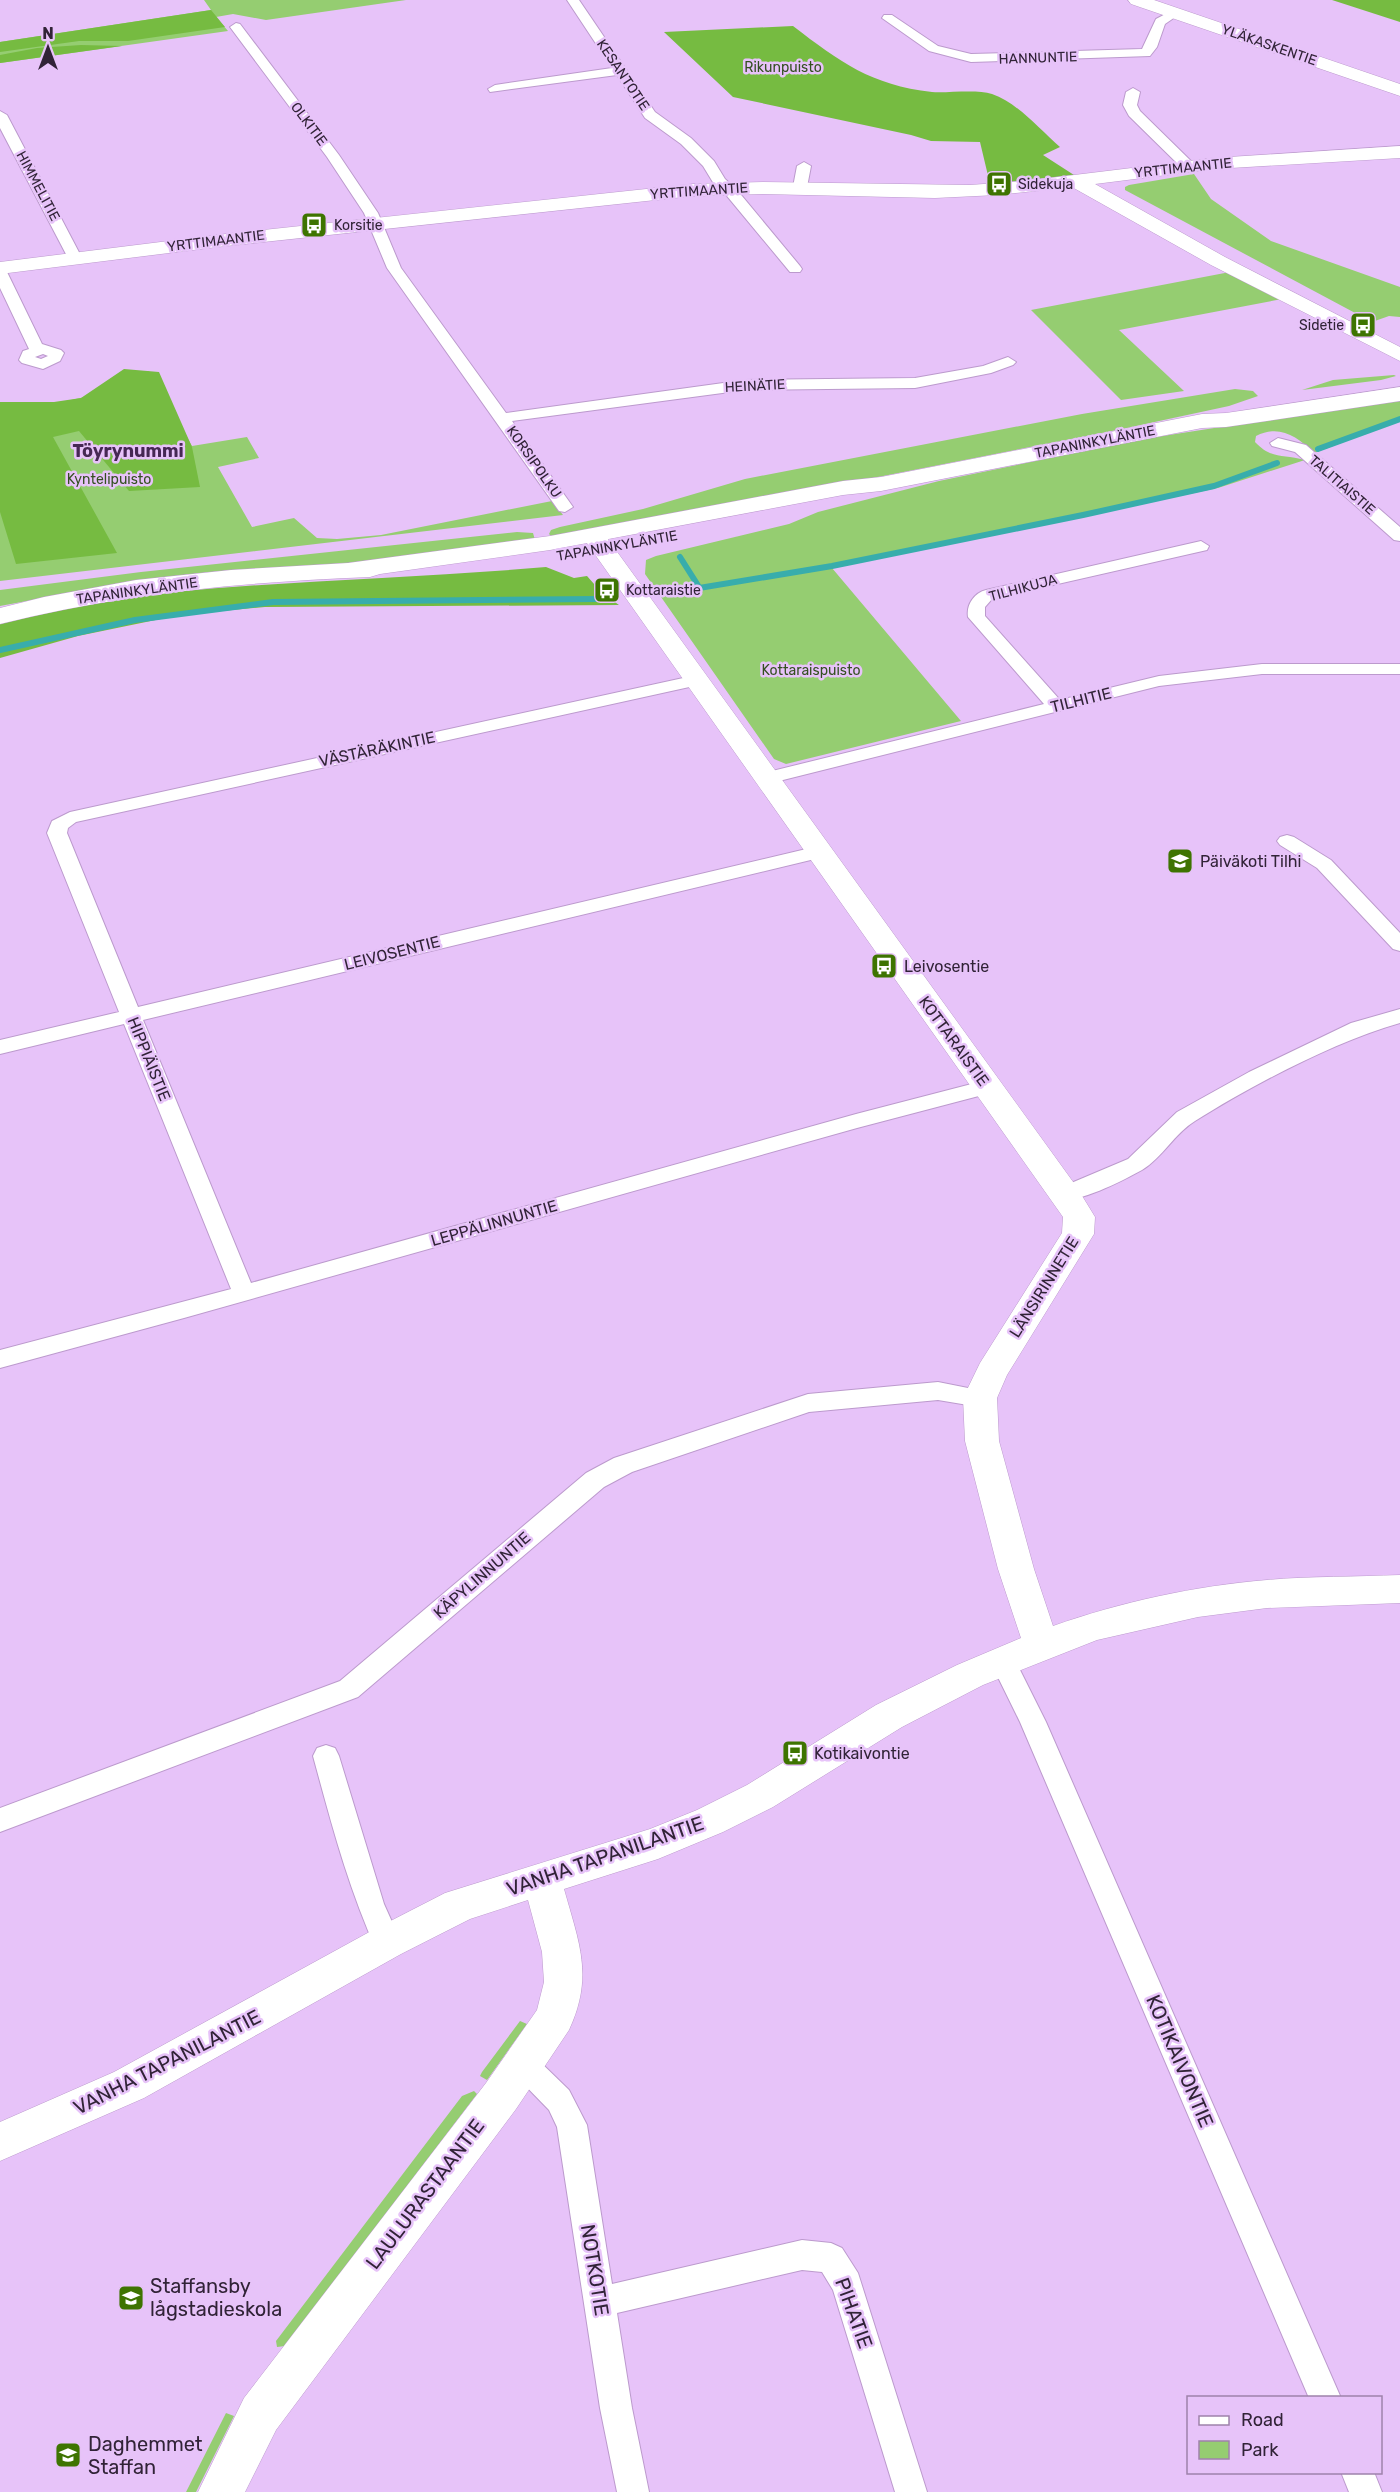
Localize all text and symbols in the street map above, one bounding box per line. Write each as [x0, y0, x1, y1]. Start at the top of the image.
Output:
north arrow [18, 18, 78, 78]
street label: YLÄKASKENTIE [1219, 21, 1319, 69]
text: N [42, 24, 54, 43]
street label: KESANTOTIE [593, 36, 653, 114]
street label: HANNUNTIE [998, 48, 1078, 68]
park label: Rikunpuisto [744, 59, 822, 76]
street label: OLKITIE [287, 99, 331, 149]
street label: HIMMELITIE [13, 148, 63, 224]
street label: YRTTIMAANTIE [1133, 154, 1233, 182]
bus stop icon: Sidekuja [984, 169, 1014, 199]
place label: Sidekuja [1018, 176, 1073, 193]
street label: YRTTIMAANTIE [649, 179, 749, 203]
bus stop icon: Korsitie [299, 210, 329, 240]
place label: Korsitie [334, 217, 383, 234]
street label: YRTTIMAANTIE [166, 227, 266, 255]
bus stop icon: Sidetie [1348, 310, 1378, 340]
place label: Sidetie [1299, 317, 1344, 334]
street label: HEINÄTIE [724, 376, 786, 396]
street label: TAPANINKYLÄNTIE [1033, 422, 1157, 462]
street label: KORSIPOLKU [503, 423, 565, 501]
district label: Töyrynummi [72, 440, 184, 462]
street label: TALITIAISTIE [1305, 452, 1379, 518]
park label: Kyntelipuisto [67, 471, 151, 488]
street label: TAPANINKYLÄNTIE [555, 527, 679, 565]
street label: TILHIKUJA [987, 571, 1060, 605]
street label: TAPANINKYLÄNTIE [75, 574, 199, 608]
bus stop icon: Kottaraistie [592, 575, 622, 605]
place label: Kottaraistie [626, 582, 701, 599]
park label: Kottaraispuisto [762, 662, 860, 679]
street label: TILHITIE [1049, 683, 1113, 717]
street label: VÄSTÄRÄKINTIE [317, 727, 437, 771]
school or university icon: Päiväkoti Tilhi [1165, 846, 1195, 876]
place label: Päiväkoti Tilhi [1200, 852, 1301, 871]
street label: LEIVOSENTIE [342, 932, 442, 974]
bus stop icon: Leivosentie [869, 951, 899, 981]
place label: Leivosentie [904, 957, 989, 976]
street label: KOTTARAISTIE [915, 992, 993, 1090]
street label: HIPPIÄISTIE [124, 1014, 174, 1104]
street label: LEPPÄLINNUNTIE [429, 1196, 559, 1250]
street label: LÄNSIRINNETIE [1005, 1233, 1083, 1341]
street label: KÄPYLINNUNTIE [430, 1528, 534, 1622]
bus stop icon: Kotikaivontie [780, 1738, 810, 1768]
place label: Kotikaivontie [814, 1744, 910, 1763]
street label: VANHA TAPANILANTIE [503, 1811, 707, 1901]
street label: KOTIKAIVONTIE [1141, 1991, 1219, 2131]
street label: VANHA TAPANILANTIE [69, 2004, 265, 2120]
street label: LAULURASTAANTIE [361, 2114, 489, 2274]
street label: NOTKOTIE [576, 2222, 614, 2318]
place label: Staffansby lågstadieskola [150, 2274, 282, 2321]
street label: PIHATIE [830, 2274, 878, 2352]
school or university icon: Staffansby lågstadieskola [116, 2283, 146, 2313]
legend [1187, 2396, 1382, 2474]
text: Road [1241, 2409, 1284, 2431]
place label: Daghemmet Staffan [88, 2432, 203, 2479]
text: Park [1241, 2439, 1279, 2461]
school or university icon: Daghemmet Staffan [53, 2440, 83, 2470]

